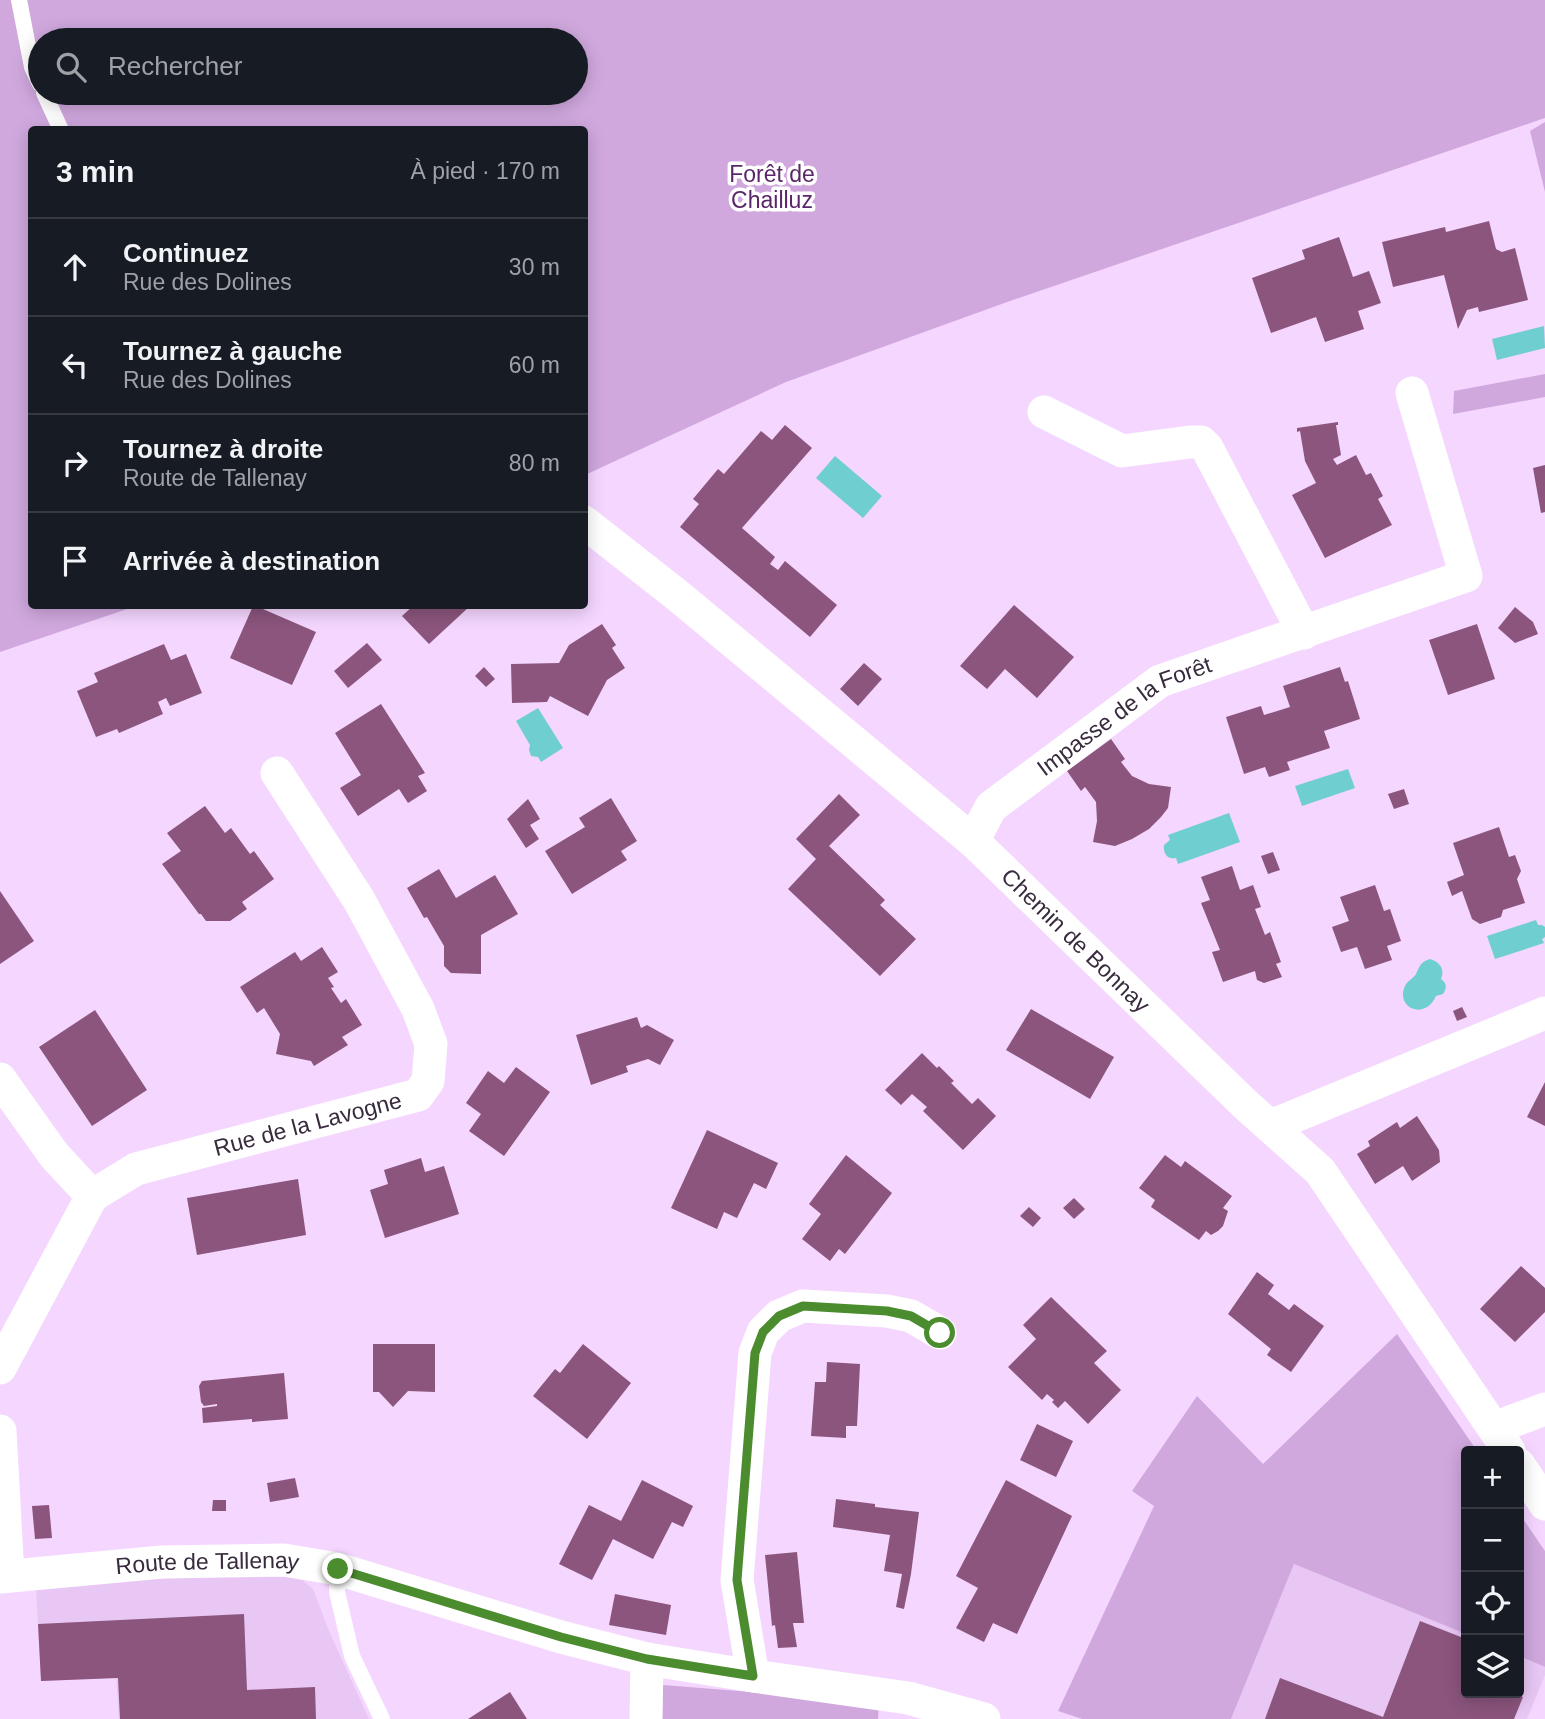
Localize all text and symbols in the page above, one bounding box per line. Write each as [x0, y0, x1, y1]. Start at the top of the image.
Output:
search box [28, 28, 588, 105]
icon: search [52, 48, 90, 86]
text: Rechercher [108, 51, 242, 81]
text: 3 min [56, 155, 134, 188]
text: À pied · 170 m [410, 158, 560, 184]
park label: Forêt de Chailluz [729, 161, 815, 213]
text: Continuez [123, 238, 249, 268]
icon: ahead [56, 248, 94, 286]
text: 30 m [509, 254, 560, 280]
text: Rue des Dolines [123, 269, 292, 295]
text: Tournez à gauche [123, 336, 342, 366]
icon: left [56, 346, 94, 384]
text: 60 m [509, 352, 560, 378]
text: Rue des Dolines [123, 367, 292, 393]
text: Tournez à droite [123, 434, 323, 464]
icon: right [56, 444, 94, 482]
text: 80 m [509, 450, 560, 476]
text: Route de Tallenay [123, 465, 307, 491]
icon: arrive [56, 542, 94, 580]
text: Arrivée à destination [123, 546, 380, 576]
street label: Impasse de la Forêt [1032, 651, 1215, 781]
street label: Chemin de Bonnay [996, 863, 1155, 1018]
street label: Rue de la Lavogne [211, 1087, 404, 1161]
route start [924, 1317, 955, 1348]
map controls [1461, 1446, 1524, 1698]
button: + [1461, 1446, 1524, 1509]
button: − [1461, 1509, 1524, 1572]
street label: Route de Tallenay [114, 1547, 302, 1579]
route end [322, 1553, 353, 1584]
button: locate [1461, 1572, 1524, 1635]
button: layers [1461, 1635, 1524, 1698]

